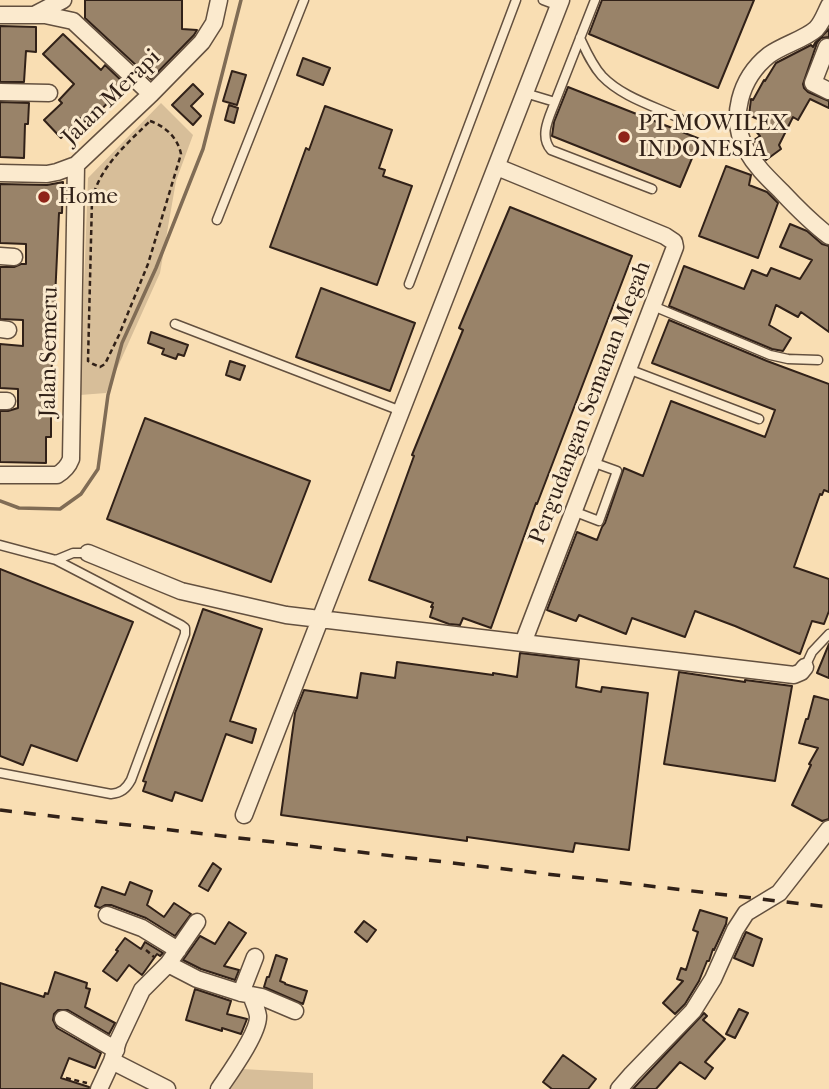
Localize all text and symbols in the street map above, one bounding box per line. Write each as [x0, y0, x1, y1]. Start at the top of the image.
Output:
street label: Jalan Merapi [57, 44, 167, 152]
place label: PT MOWILEX INDONESIA [638, 110, 788, 164]
marker: PT MOWILEX INDONESIA [616, 129, 632, 145]
place label: Home [58, 183, 118, 211]
marker: Home [36, 189, 52, 205]
street label: Pergudangan Semanan Megah [524, 258, 658, 548]
street label: Jalan Semeru [35, 286, 65, 418]

